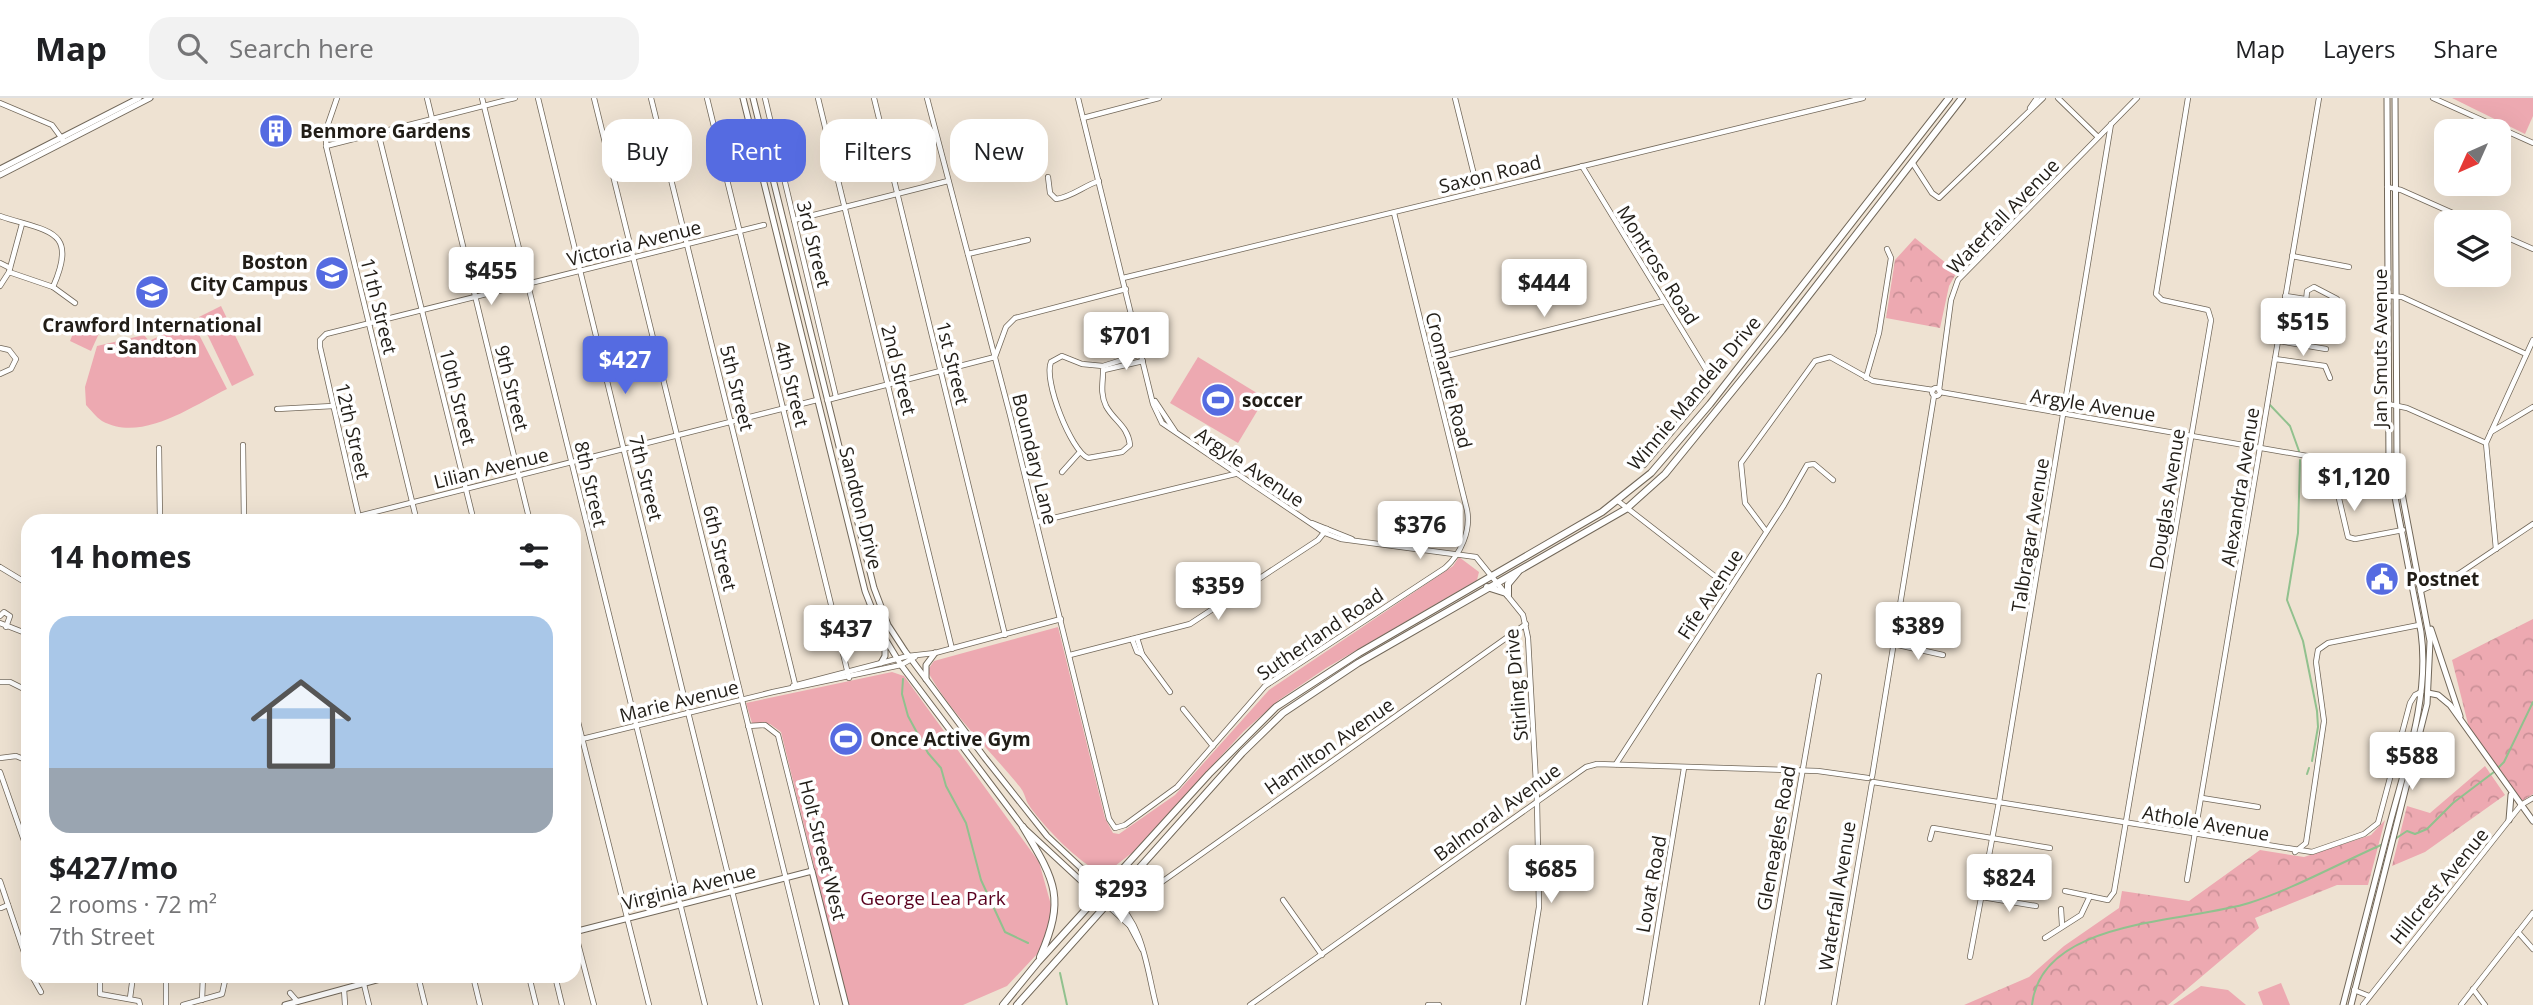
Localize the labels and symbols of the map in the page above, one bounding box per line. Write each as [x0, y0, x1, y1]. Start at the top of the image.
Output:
building icon: Benmore Gardens [257, 112, 295, 150]
place label: Benmore Gardens [300, 118, 471, 144]
north arrow [2434, 119, 2511, 196]
street label: Saxon Road [1436, 149, 1544, 199]
street label: Waterfall Avenue [1941, 153, 2065, 279]
street label: 3rd Street [791, 198, 837, 290]
street label: Montrose Road [1611, 200, 1705, 330]
street label: Victoria Avenue [564, 214, 704, 272]
pin: $455 [450, 248, 532, 307]
place label: Boston City Campus [190, 249, 308, 297]
school or university icon: Boston City Campus [313, 254, 351, 292]
street label: 11th Street [355, 255, 404, 357]
pin: $444 [1503, 260, 1585, 319]
street label: Jan Smuts Avenue [2367, 269, 2393, 429]
school or university icon: Crawford International - Sandton [133, 273, 171, 311]
pin: $515 [2262, 299, 2344, 358]
street label: Cromartie Road [1420, 309, 1478, 451]
street label: Winnie Mandela Drive [1622, 310, 1766, 476]
place label: Crawford International - Sandton [42, 312, 262, 360]
pin: $701 [1085, 313, 1167, 372]
street label: 1st Street [930, 319, 976, 407]
street label: 2nd Street [875, 322, 923, 418]
pin: $427 [584, 336, 666, 396]
street label: 4th Street [769, 339, 815, 430]
street label: 9th Street [489, 343, 535, 434]
street label: 5th Street [714, 343, 760, 434]
street label: 10th Street [434, 346, 483, 448]
street label: 12th Street [329, 380, 377, 482]
sports icon: soccer [1199, 381, 1237, 419]
street label: Argyle Avenue [2029, 382, 2157, 428]
place label: soccer [1242, 387, 1303, 413]
street label: Boundary Lane [1006, 391, 1064, 527]
street label: Alexandra Avenue [2215, 406, 2265, 568]
street label: Argyle Avenue [1190, 421, 1310, 513]
street label: Douglas Avenue [2143, 427, 2191, 571]
street label: 7th Street [623, 433, 669, 524]
street label: 8th Street [569, 439, 614, 530]
street label: Lilian Avenue [431, 441, 551, 495]
street label: Sandton Drive [833, 444, 889, 572]
pin: $1,120 [2297, 454, 2411, 513]
street label: Talbragar Avenue [2005, 456, 2055, 614]
pin: $376 [1379, 502, 1461, 561]
street label: 6th Street [697, 503, 743, 594]
street label: Fife Avenue [1671, 544, 1749, 644]
public building icon: Postnet [2363, 560, 2401, 598]
pin: $359 [1177, 562, 1259, 622]
place label: Postnet [2406, 566, 2479, 592]
street label: Sutherland Road [1251, 582, 1389, 686]
pin: $389 [1877, 602, 1959, 662]
pin: $437 [805, 606, 887, 665]
street label: Stirling Drive [1498, 628, 1534, 742]
street label: Marie Avenue [617, 674, 741, 728]
street label: Hamilton Avenue [1259, 692, 1399, 800]
sports icon: Once Active Gym [827, 720, 865, 758]
place label: Once Active Gym [870, 726, 1031, 752]
pin: $588 [2371, 732, 2453, 792]
street label: Balmoral Avenue [1428, 757, 1566, 867]
street label: Gleneagles Road [1750, 763, 1802, 913]
street label: Holt Street West [793, 777, 853, 923]
street label: Athole Avenue [2141, 799, 2271, 847]
street label: Waterfall Avenue [1812, 819, 1862, 973]
street label: Hillcrest Avenue [2384, 822, 2494, 950]
street label: Lovat Road [1630, 833, 1672, 935]
pin: $685 [1510, 846, 1592, 905]
pin: $824 [1968, 854, 2050, 914]
street label: Virginia Avenue [619, 858, 759, 916]
pin: $293 [1080, 866, 1162, 925]
park label: George Lea Park [860, 885, 1006, 911]

